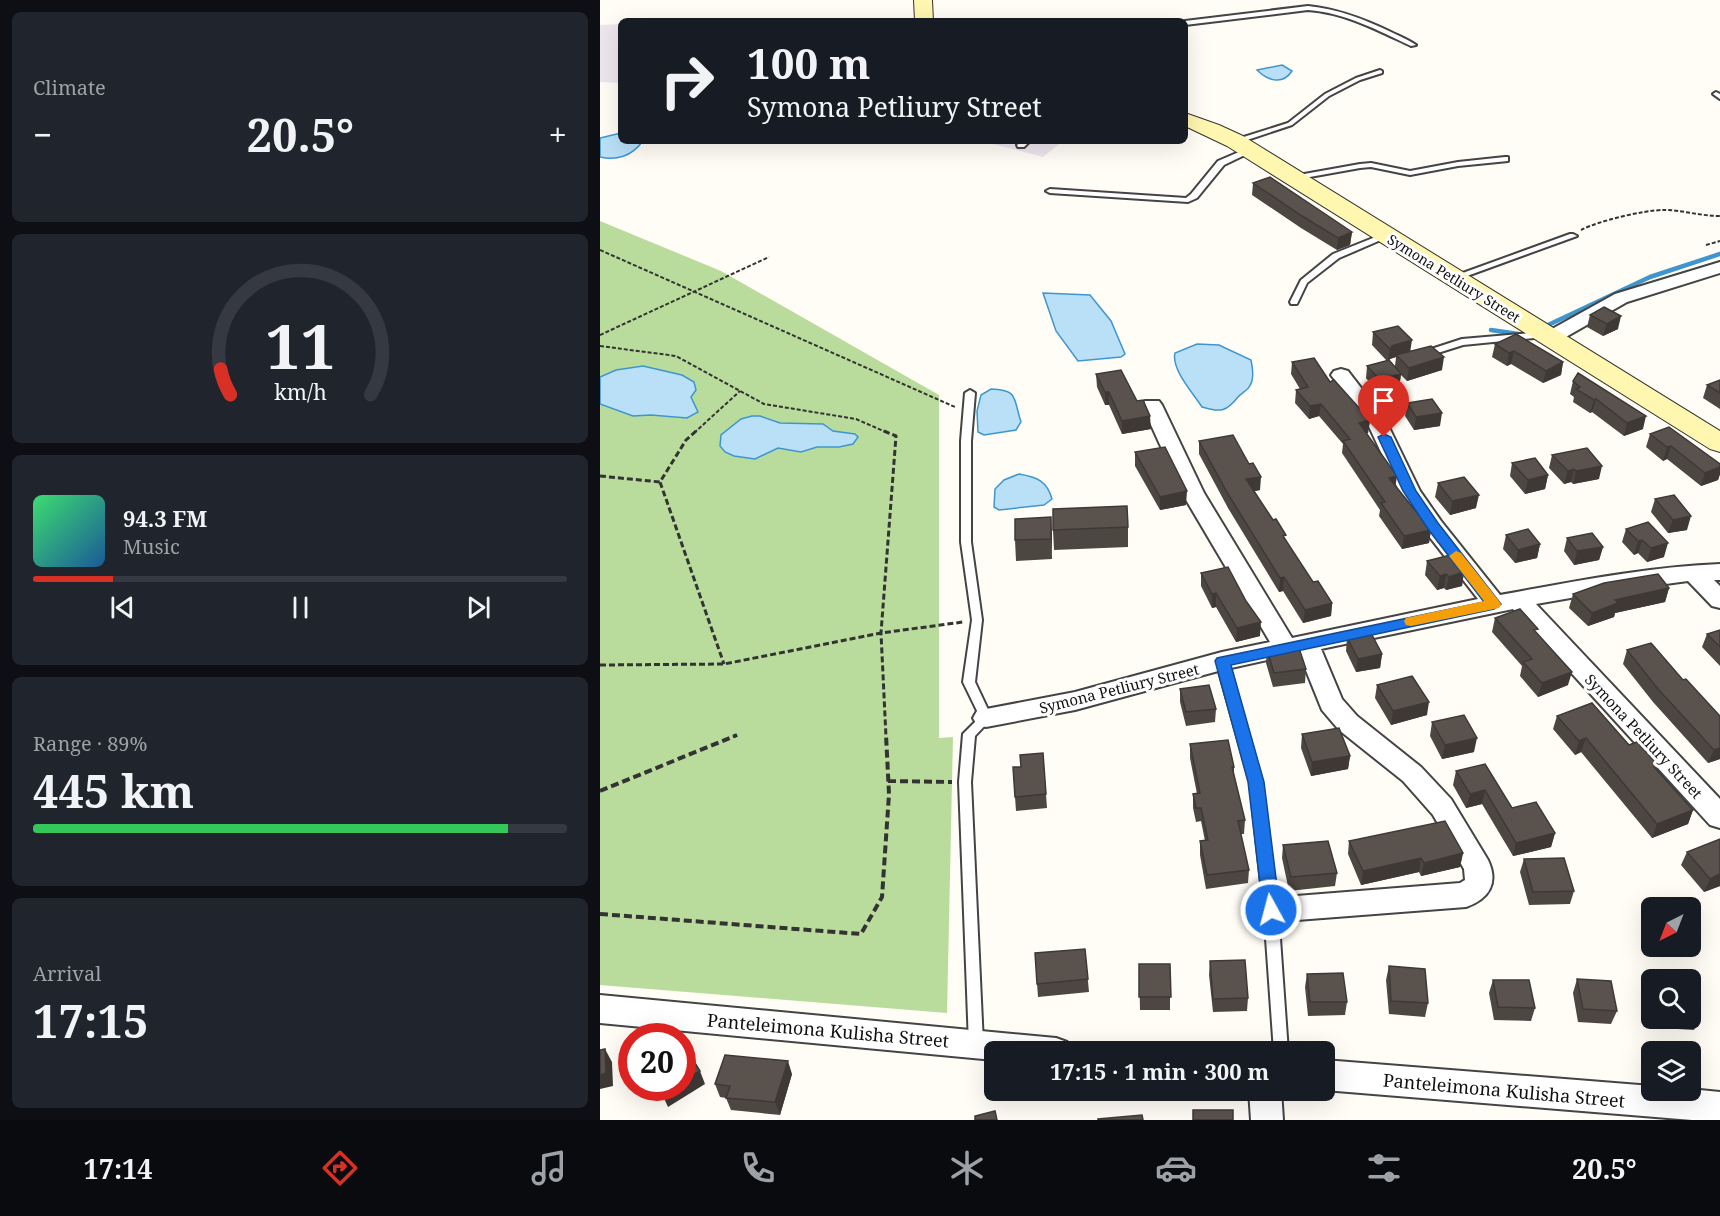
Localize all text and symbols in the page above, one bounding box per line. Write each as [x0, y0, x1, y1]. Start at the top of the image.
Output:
text: 100 m [747, 34, 871, 91]
icon: right [648, 42, 726, 120]
text: Climate [33, 74, 106, 101]
text: Symona Petliury Street [747, 88, 1042, 125]
text: 20.5° [247, 104, 354, 165]
text: − [33, 112, 52, 157]
text: + [549, 112, 567, 157]
street label: Symona Petliury Street [1384, 229, 1524, 327]
text: 11 [265, 303, 335, 388]
pin [1358, 375, 1409, 437]
text: km/h [274, 378, 327, 407]
icon: arrive [1367, 384, 1400, 417]
text: 94.3 FM [123, 503, 207, 533]
text: Music [123, 533, 180, 560]
icon: previous [106, 591, 139, 624]
icon: pause [284, 591, 317, 624]
icon: next [462, 591, 495, 624]
street label: Symona Petliury Street [1037, 658, 1201, 718]
street label: Symona Petliury Street [1581, 669, 1707, 803]
text: Range · 89% [33, 730, 147, 757]
text: 445 km [33, 760, 194, 821]
position arrow [1239, 878, 1303, 942]
north arrow [1641, 897, 1701, 957]
map controls [1641, 897, 1701, 1101]
text: Arrival [33, 960, 101, 987]
button: search [1641, 969, 1701, 1029]
text: 17:15 [33, 990, 148, 1051]
street label: Panteleimona Kulisha Street [706, 1007, 950, 1053]
speed limit sign: 20 [618, 1023, 696, 1101]
button: layers [1641, 1041, 1701, 1101]
text: 17:15 · 1 min · 300 m [1050, 1056, 1269, 1086]
street label: Panteleimona Kulisha Street [1382, 1067, 1626, 1113]
icon: directions [319, 1147, 361, 1189]
icon: music [528, 1147, 570, 1189]
icon: phone [737, 1147, 779, 1189]
icon: climate [946, 1147, 988, 1189]
icon: car [1155, 1147, 1197, 1189]
icon: filters [1363, 1147, 1405, 1189]
text: 17:14 [83, 1150, 153, 1187]
text: 20.5° [1572, 1150, 1637, 1187]

